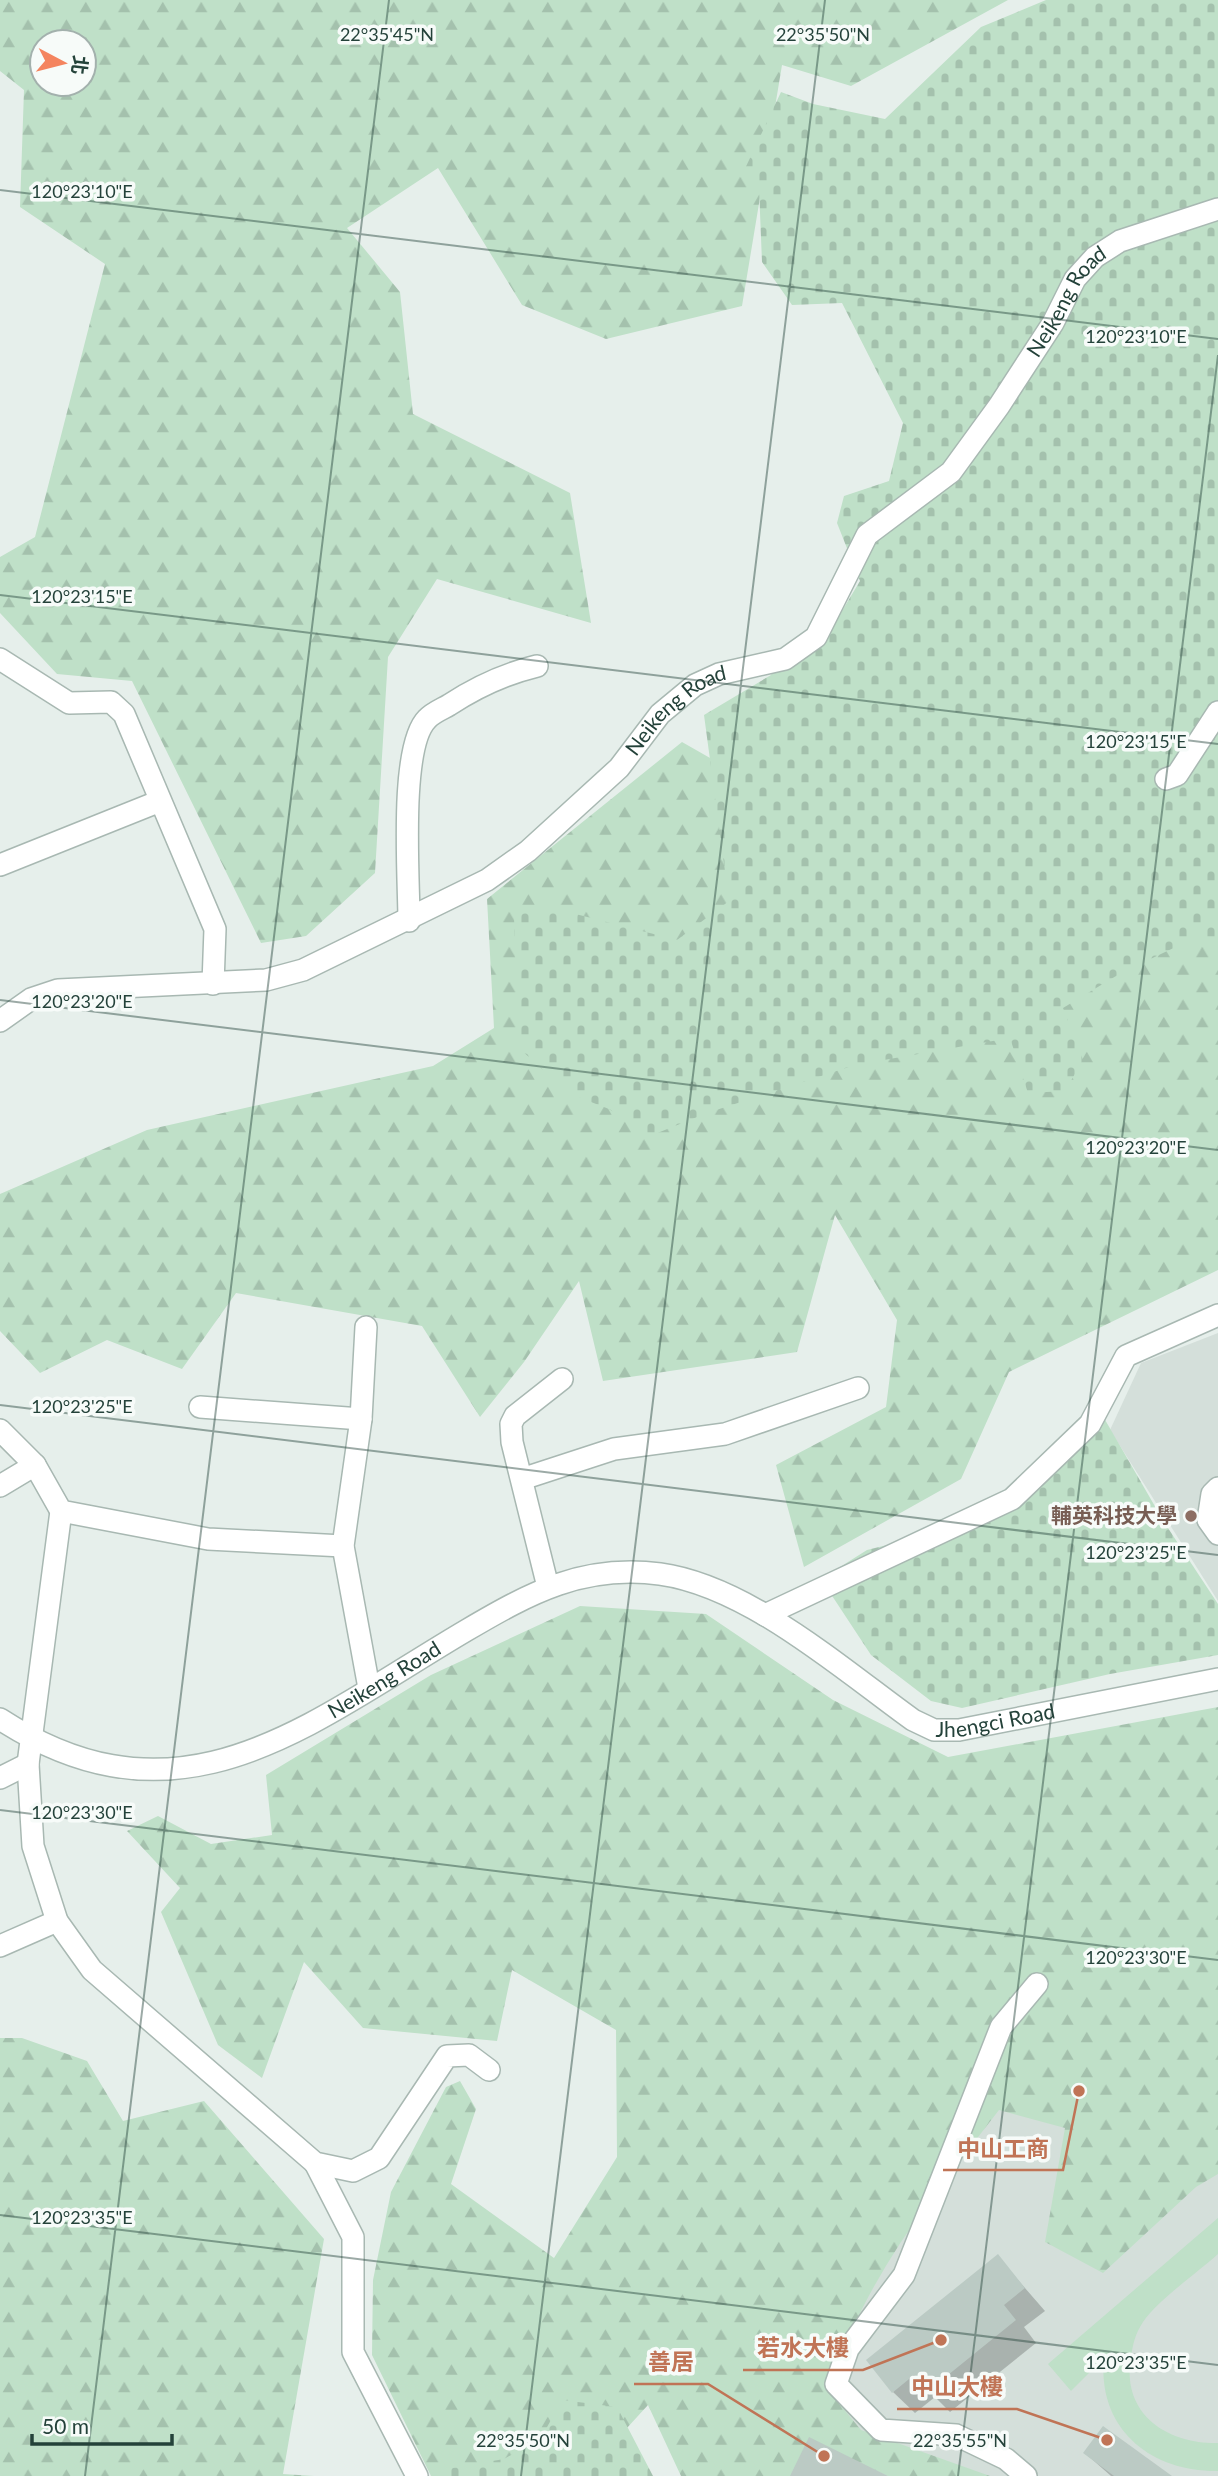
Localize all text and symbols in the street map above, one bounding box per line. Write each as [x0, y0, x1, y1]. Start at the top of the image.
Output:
text: 22°35'45"N [340, 23, 434, 45]
text: 22°35'50"N [776, 23, 870, 45]
north arrow [28, 28, 98, 98]
text: 北 [68, 54, 93, 76]
text: 120°23'10"E [31, 180, 133, 202]
street label: Neikeng Road [1020, 239, 1110, 361]
text: 120°23'10"E [1085, 325, 1187, 347]
text: 120°23'15"E [31, 585, 133, 607]
street label: Neikeng Road [619, 659, 728, 760]
text: 120°23'15"E [1085, 730, 1187, 752]
text: 120°23'20"E [31, 990, 133, 1012]
text: 120°23'20"E [1085, 1136, 1187, 1158]
text: 120°23'25"E [31, 1395, 133, 1417]
place label: 輔英科技大學 [1051, 1502, 1177, 1527]
marker: 輔英科技大學 [1183, 1508, 1199, 1524]
text: 120°23'25"E [1085, 1541, 1187, 1563]
street label: Neikeng Road [323, 1635, 445, 1723]
street label: Jhengci Road [935, 1697, 1057, 1741]
text: 120°23'30"E [31, 1801, 133, 1823]
text: 120°23'30"E [1085, 1946, 1187, 1968]
callout: 中山工商 [943, 2126, 1063, 2170]
text: 中山工商 [957, 2134, 1049, 2162]
text: 120°23'35"E [31, 2206, 133, 2228]
callout: 若水大樓 [743, 2326, 863, 2370]
text: 若水大樓 [757, 2333, 849, 2361]
callout: 善居 [634, 2340, 708, 2384]
text: 善居 [648, 2347, 694, 2375]
text: 120°23'35"E [1085, 2351, 1187, 2373]
callout: 中山大樓 [897, 2365, 1017, 2409]
text: 中山大樓 [911, 2372, 1003, 2400]
scale bar [32, 2402, 172, 2446]
text: 50 m [42, 2413, 89, 2438]
text: 22°35'50"N [476, 2429, 570, 2451]
text: 22°35'55"N [913, 2429, 1007, 2451]

